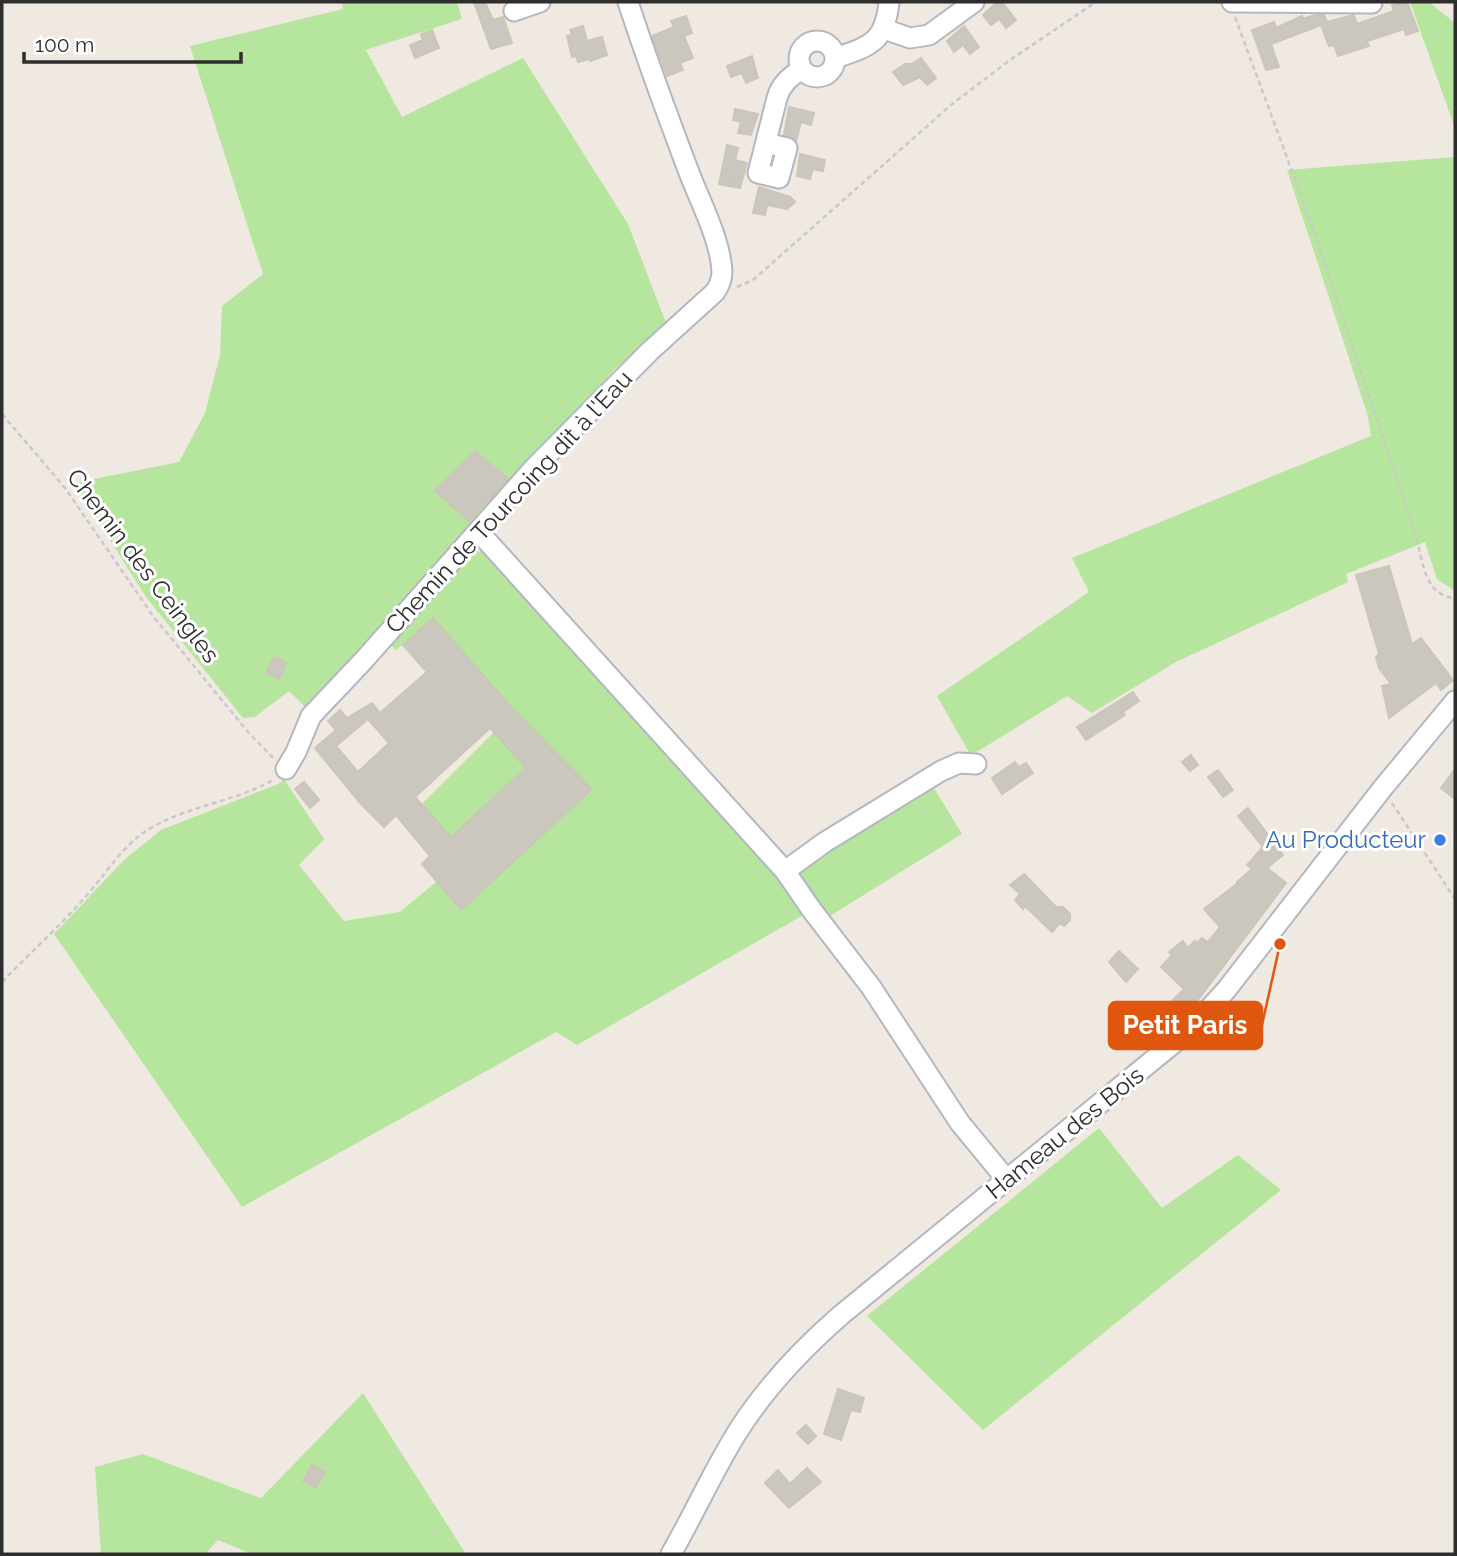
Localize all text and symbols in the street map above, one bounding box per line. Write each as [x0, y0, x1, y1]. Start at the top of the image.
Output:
scale bar [24, 21, 242, 65]
text: 100 m [35, 32, 94, 57]
street label: Chemin de Tourcoing dit à l'Eau [379, 364, 638, 639]
street label: Chemin des Ceingles [61, 463, 226, 668]
place label: Au Producteur [1265, 825, 1427, 854]
marker: Au Producteur [1432, 832, 1448, 848]
callout: Petit Paris [1109, 1002, 1262, 1049]
text: Petit Paris [1123, 1010, 1247, 1040]
street label: Hameau des Bois [980, 1060, 1149, 1205]

